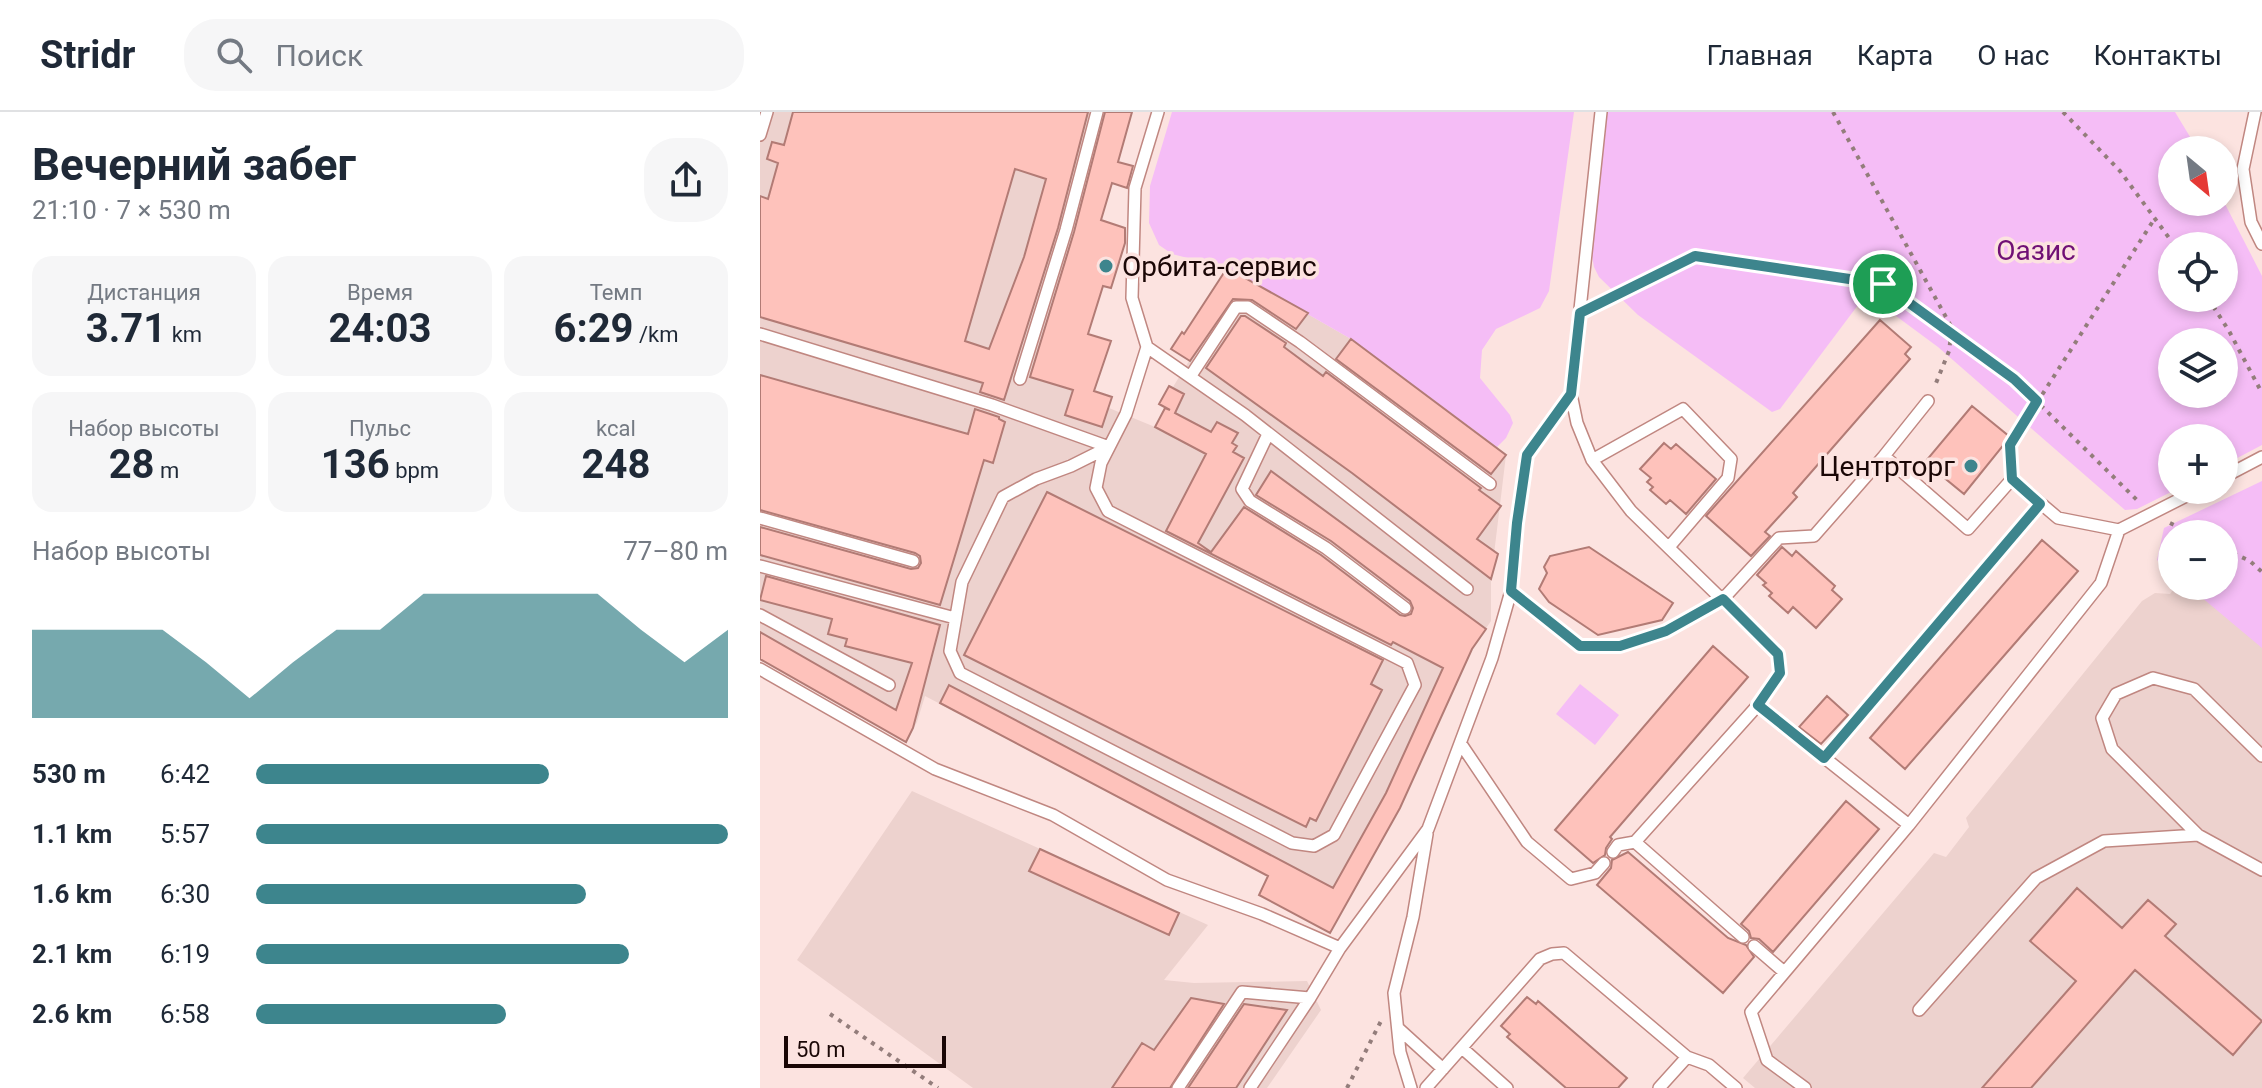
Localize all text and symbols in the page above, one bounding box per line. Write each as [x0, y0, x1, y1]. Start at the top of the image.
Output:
search box [184, 19, 744, 91]
text: Stridr [40, 33, 136, 77]
icon: search [212, 33, 256, 77]
text: Поиск [276, 38, 363, 73]
text: Главная [1706, 39, 1813, 72]
text: Карта [1857, 39, 1933, 72]
text: О нас [1977, 39, 2049, 72]
text: Контакты [2093, 39, 2222, 72]
north arrow [2158, 136, 2238, 216]
map controls [2158, 136, 2238, 600]
button: share [644, 138, 728, 222]
text: Вечерний забег [32, 139, 356, 191]
text: 21:10 · 7 × 530 m [32, 195, 231, 225]
button: locate [2158, 232, 2238, 312]
park label: Оазис [1996, 234, 2076, 267]
place label: Орбита-сервис [1122, 250, 1317, 283]
pin [1849, 250, 1917, 318]
marker: Орбита-сервис [1097, 257, 1115, 275]
icon: arrive [1861, 262, 1905, 306]
text: Дистанция [87, 280, 201, 305]
text: Время [347, 280, 413, 305]
text: Темп [590, 280, 642, 305]
text: 3.71 [86, 305, 166, 352]
text: 24:03 [328, 305, 432, 352]
text: 6:29 [553, 305, 634, 352]
text: km [166, 322, 202, 347]
text: /km [634, 322, 679, 347]
button: layers [2158, 328, 2238, 408]
text: Набор высоты [68, 416, 220, 441]
text: Пульс [349, 416, 411, 441]
text: kcal [596, 416, 636, 441]
button: + [2158, 424, 2238, 504]
text: 28 [109, 441, 155, 488]
text: 136 [321, 441, 390, 488]
text: 248 [582, 441, 650, 488]
place label: Центрторг [1819, 450, 1955, 483]
marker: Центрторг [1962, 457, 1980, 475]
text: m [155, 458, 179, 483]
text: bpm [390, 458, 439, 483]
button: − [2158, 520, 2238, 600]
text: Набор высоты [32, 536, 211, 566]
text: 77–80 m [623, 536, 728, 566]
text: 530 m [32, 759, 106, 789]
text: 6:42 [160, 759, 210, 789]
text: 1.1 km [32, 819, 112, 849]
text: 5:57 [160, 819, 210, 849]
text: 1.6 km [32, 879, 112, 909]
text: 6:30 [160, 879, 210, 909]
text: 2.1 km [32, 939, 112, 969]
text: 6:19 [160, 939, 210, 969]
text: 2.6 km [32, 999, 112, 1029]
text: 6:58 [160, 999, 210, 1029]
scale bar [784, 1032, 946, 1068]
text: 50 m [796, 1037, 845, 1062]

